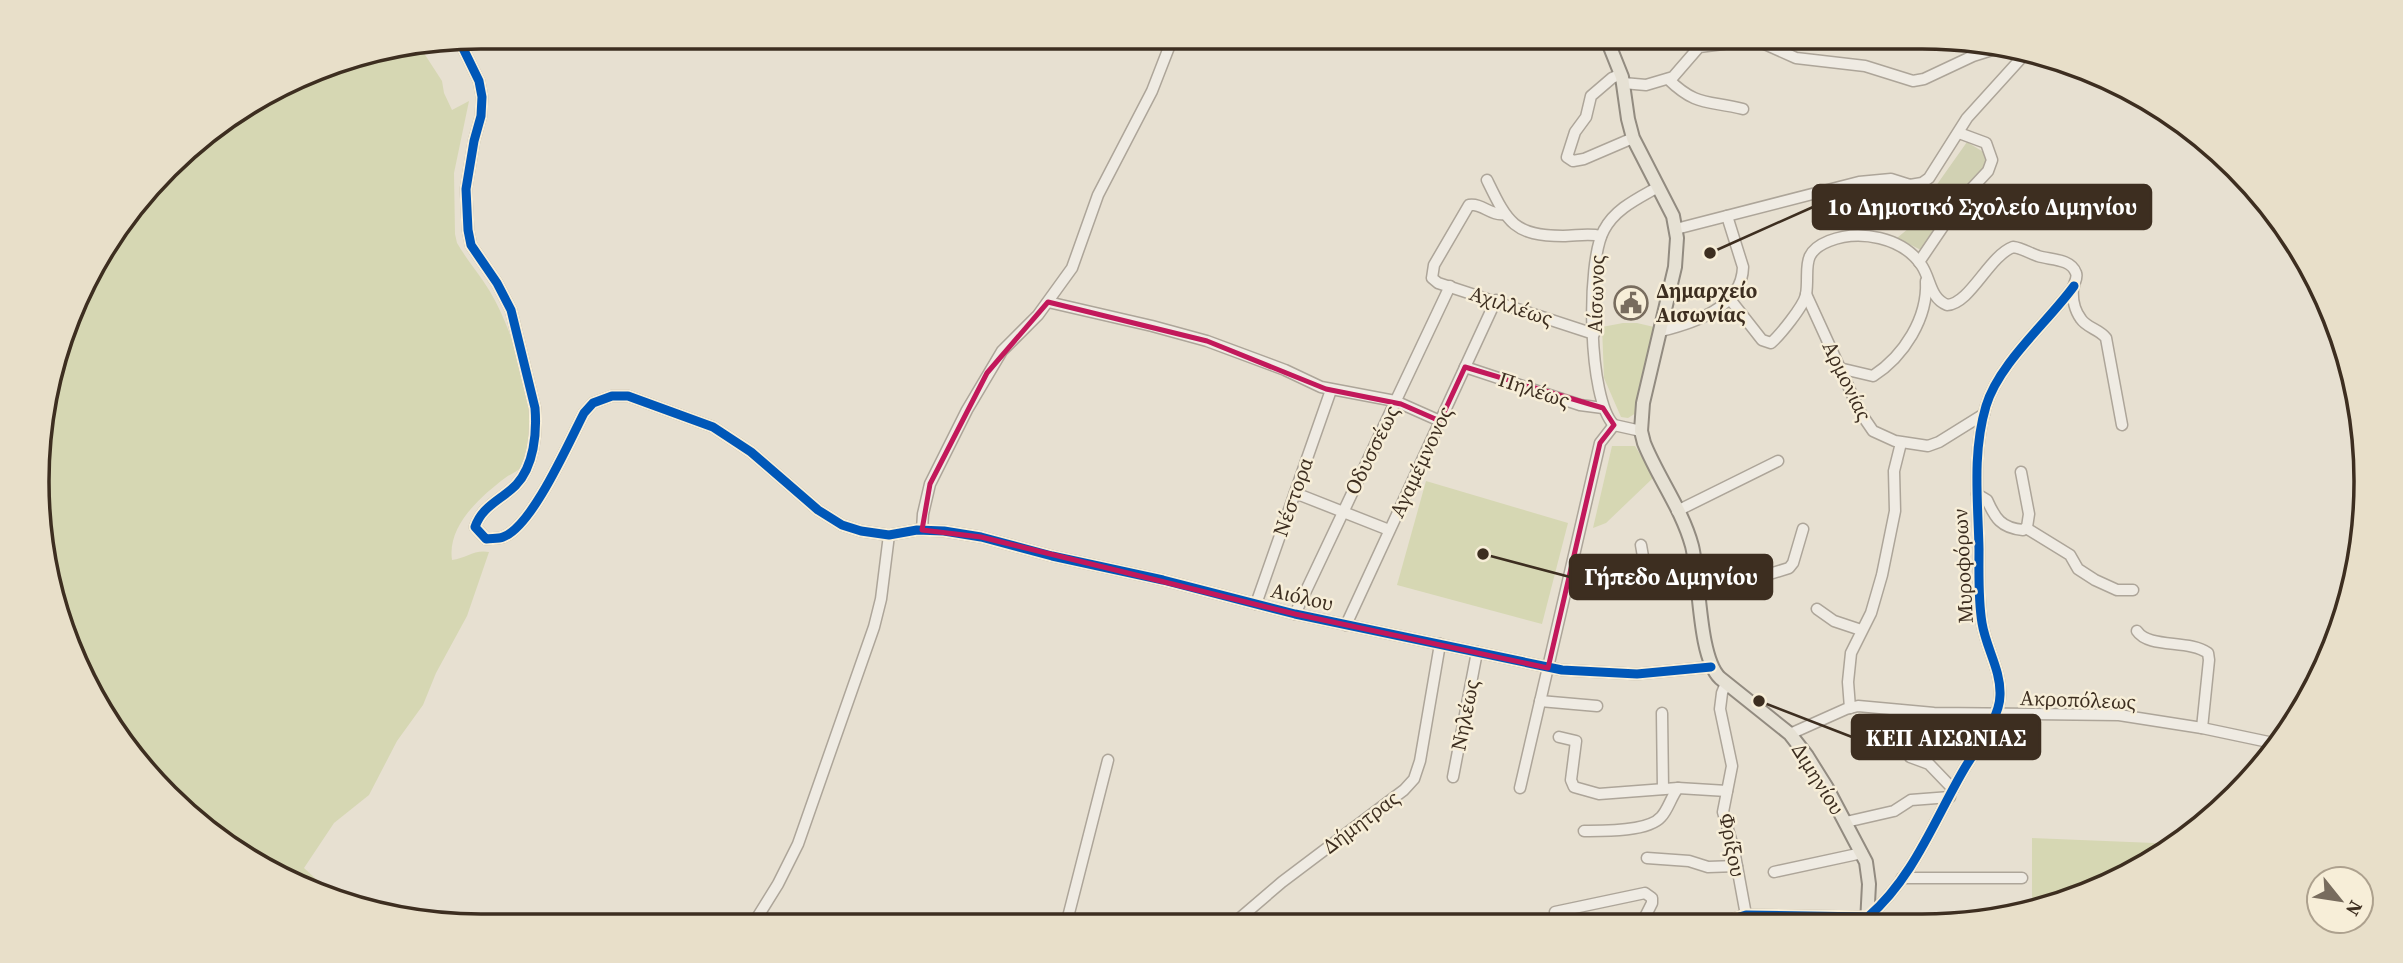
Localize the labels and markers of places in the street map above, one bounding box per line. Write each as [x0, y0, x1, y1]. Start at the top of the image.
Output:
callout: 1ο Δημοτικό Σχολείο Διμηνίου [1813, 185, 2151, 229]
place label: Δημαρχείο Αισωνίας [1656, 276, 1757, 329]
public building icon: Δημαρχείο Αισωνίας [1612, 284, 1650, 322]
callout: Γήπεδο Διμηνίου [1570, 555, 1772, 599]
callout: ΚΕΠ ΑΙΣΩΝΙΑΣ [1852, 715, 2040, 759]

